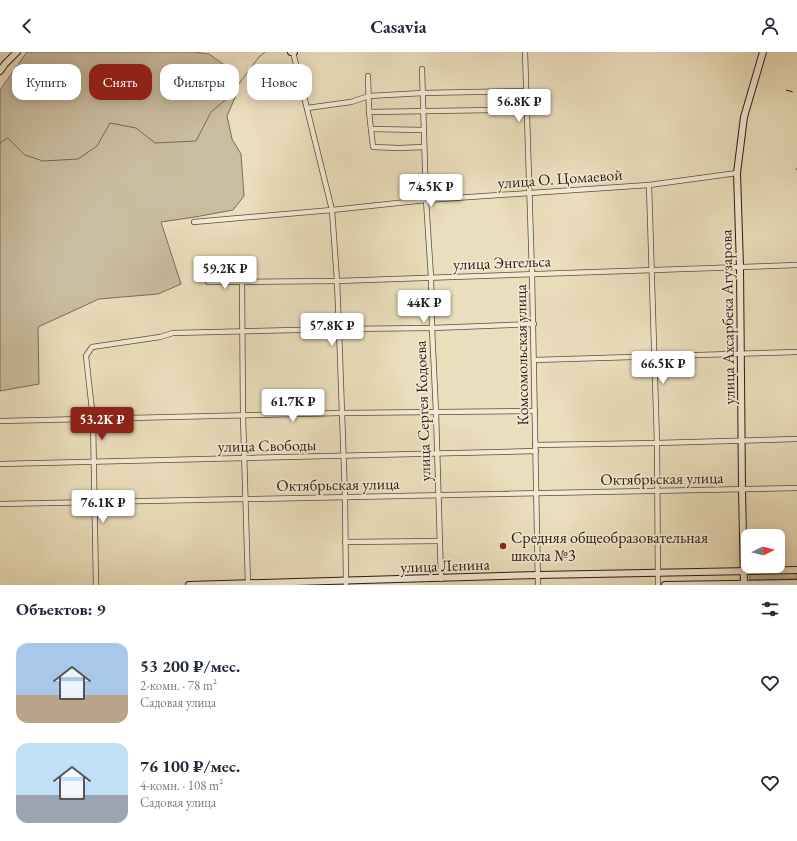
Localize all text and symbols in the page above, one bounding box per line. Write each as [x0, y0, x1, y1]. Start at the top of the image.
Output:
icon: back [16, 15, 38, 37]
text: Casavia [370, 15, 427, 38]
icon: person [759, 15, 781, 37]
chip: Купить [12, 64, 81, 100]
chip: Снять [89, 64, 152, 100]
chip: Фильтры [160, 64, 239, 100]
chip: Новое [247, 64, 312, 100]
pin: 56.8K ₽ [482, 89, 556, 123]
text: 56.8K ₽ [497, 93, 541, 110]
street label: улица О. Цомаевой [497, 164, 624, 193]
pin: 74.5K ₽ [394, 174, 468, 208]
text: 74.5K ₽ [409, 178, 453, 195]
street label: улица Ахсарбека Агузарова [715, 229, 740, 405]
street label: улица Энгельса [453, 250, 552, 275]
pin: 59.2K ₽ [188, 256, 262, 290]
text: 59.2K ₽ [203, 260, 247, 277]
street label: Комсомольская улица [510, 283, 533, 426]
pin: 44K ₽ [396, 290, 452, 324]
text: 44K ₽ [407, 294, 441, 311]
pin: 57.8K ₽ [295, 313, 369, 347]
text: 57.8K ₽ [310, 317, 354, 334]
street label: улица Сергея Кодоева [410, 339, 435, 482]
pin: 66.5K ₽ [626, 351, 700, 385]
text: 66.5K ₽ [641, 355, 685, 372]
pin: 61.7K ₽ [256, 389, 330, 423]
text: 61.7K ₽ [271, 393, 315, 410]
pin: 53.2K ₽ [65, 407, 139, 441]
text: 53.2K ₽ [80, 411, 124, 428]
street label: улица Свободы [217, 434, 317, 457]
street label: Октябрьская улица [600, 467, 724, 490]
street label: Октябрьская улица [276, 473, 400, 496]
pin: 76.1K ₽ [66, 490, 140, 524]
text: 76.1K ₽ [81, 494, 125, 511]
place label: Средняя общеобразовательная школа №3 [511, 527, 708, 566]
north arrow [741, 529, 785, 573]
map controls [741, 529, 785, 573]
marker: Средняя общеобразовательная школа №3 [498, 541, 508, 551]
street label: улица Ленина [400, 553, 491, 578]
text: Объектов: 9 [16, 598, 106, 620]
icon: filters [759, 598, 781, 620]
text: 53 200 ₽/мес. [140, 655, 240, 677]
icon: home [48, 659, 96, 707]
icon: heart [759, 672, 781, 694]
text: 2-комн. · 78 m² [140, 677, 217, 694]
text: Садовая улица [140, 694, 216, 711]
text: 76 100 ₽/мес. [140, 755, 240, 777]
icon: home [48, 759, 96, 807]
icon: heart [759, 772, 781, 794]
text: 4-комн. · 108 m² [140, 777, 223, 794]
text: Садовая улица [140, 794, 216, 811]

